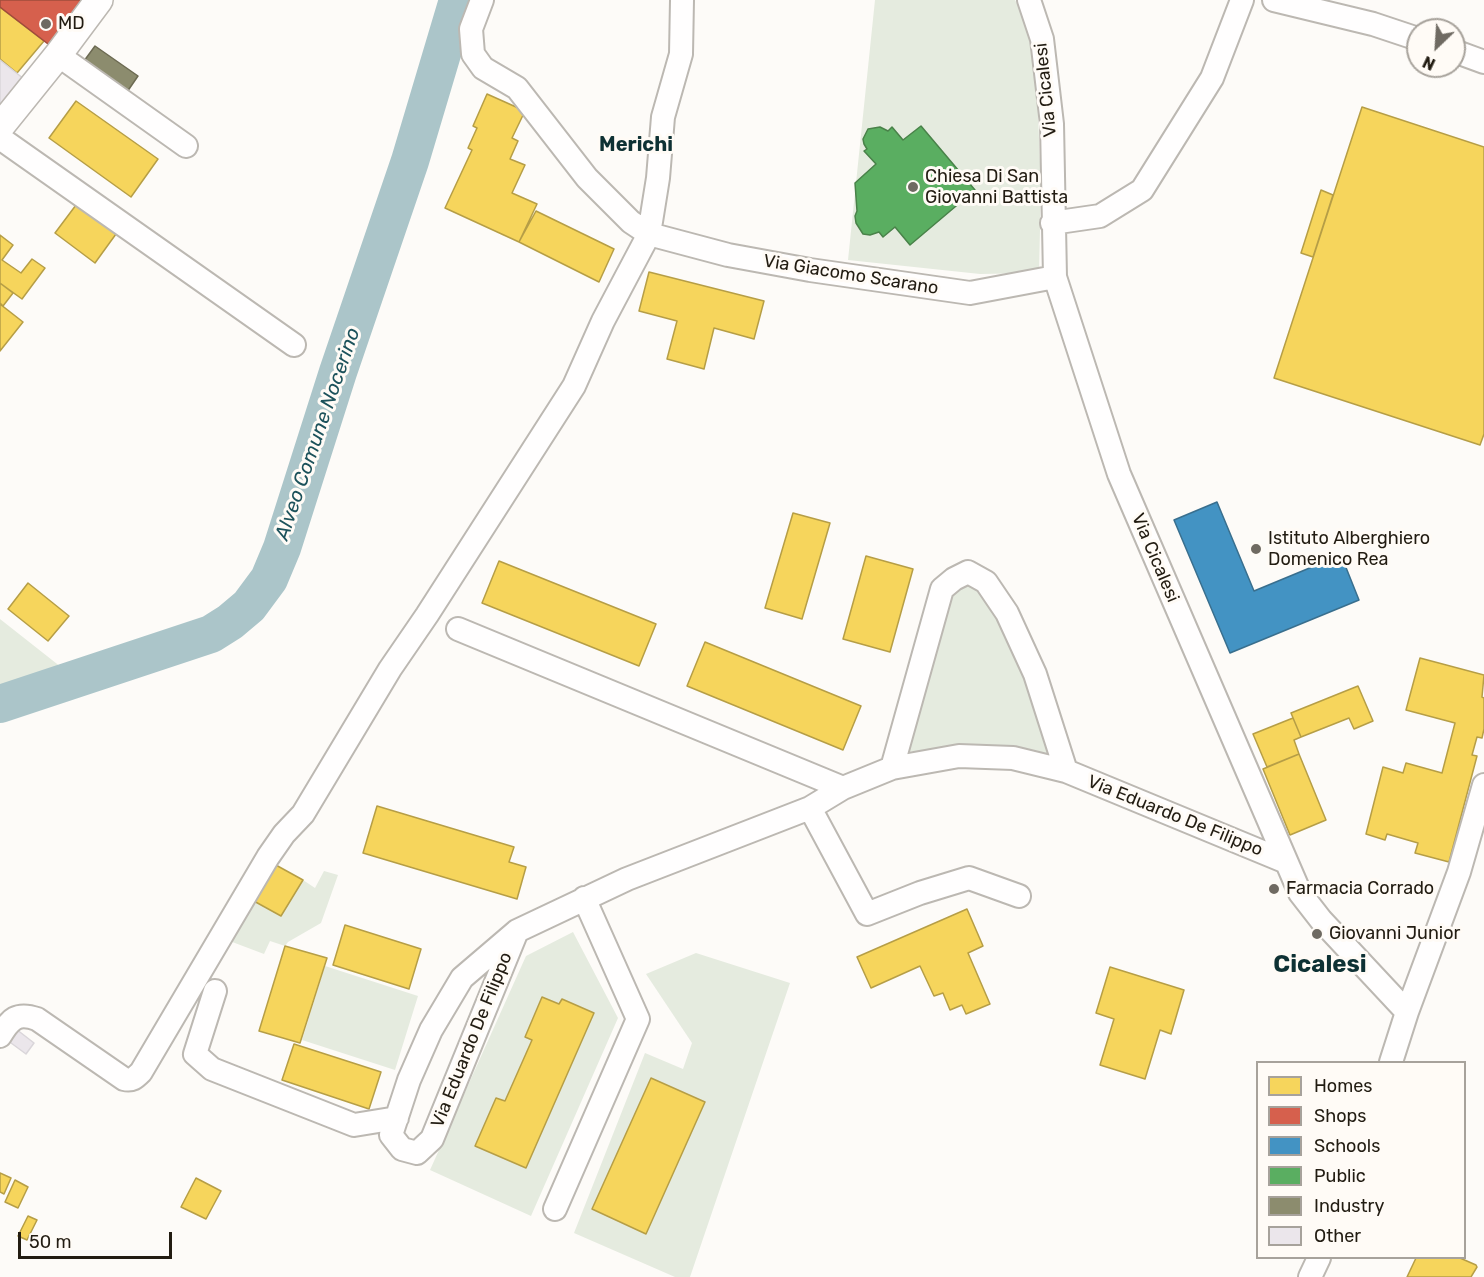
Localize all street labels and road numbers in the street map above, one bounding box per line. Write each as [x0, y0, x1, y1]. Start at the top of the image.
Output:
street label: Via Cicalesi [1030, 42, 1062, 138]
street label: Via Giacomo Scarano [762, 250, 940, 300]
street label: Via Cicalesi [1127, 510, 1183, 606]
street label: Via Eduardo De Filippo [1084, 771, 1266, 861]
street label: Via Eduardo De Filippo [427, 949, 517, 1131]

